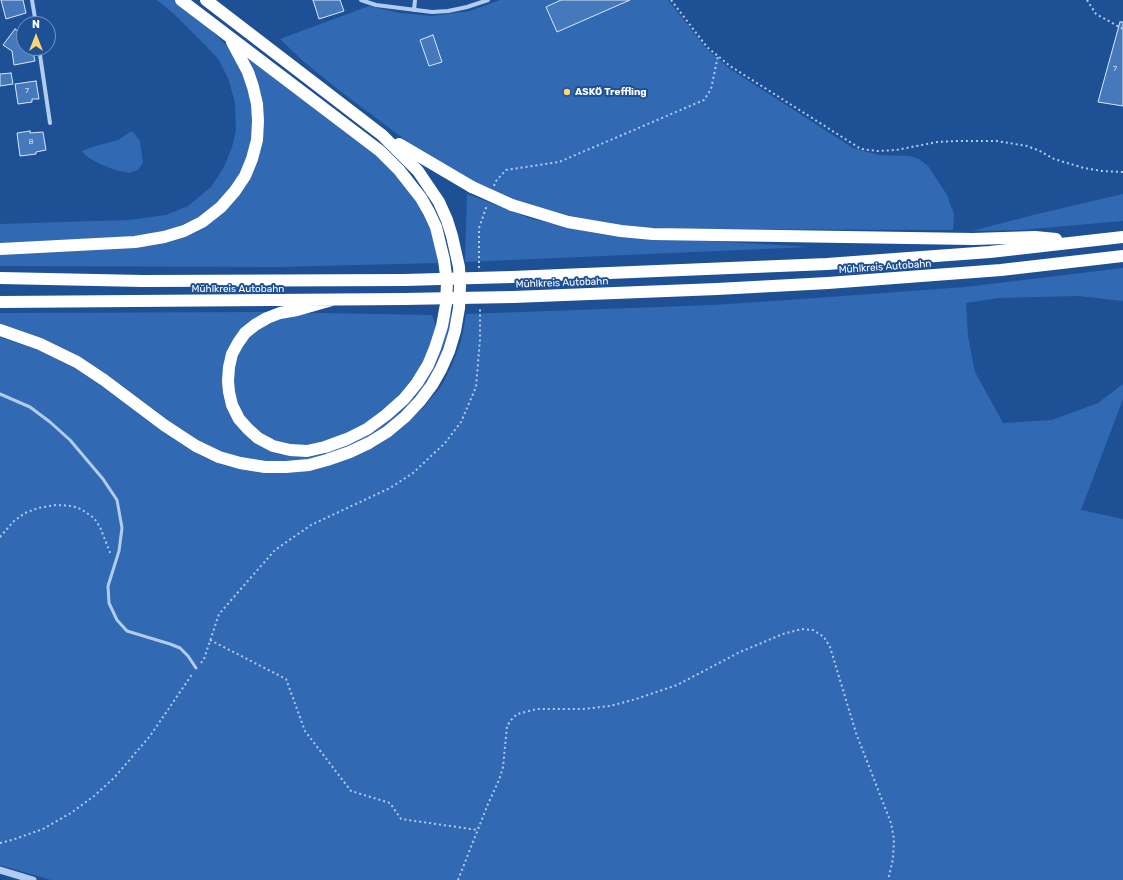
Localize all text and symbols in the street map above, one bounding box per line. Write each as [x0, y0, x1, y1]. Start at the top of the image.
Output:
north arrow [16, 16, 56, 56]
text: N [32, 18, 40, 31]
house number: 7 [1113, 64, 1117, 74]
house number: 7 [25, 86, 29, 96]
place label: ASKÖ Treffling [575, 86, 647, 98]
marker: ASKÖ Treffling [562, 87, 572, 97]
house number: 8 [28, 137, 34, 147]
street label: Mühlkreis Autobahn [838, 258, 932, 276]
street label: Mühlkreis Autobahn [515, 275, 609, 291]
street label: Mühlkreis Autobahn [192, 283, 284, 295]

